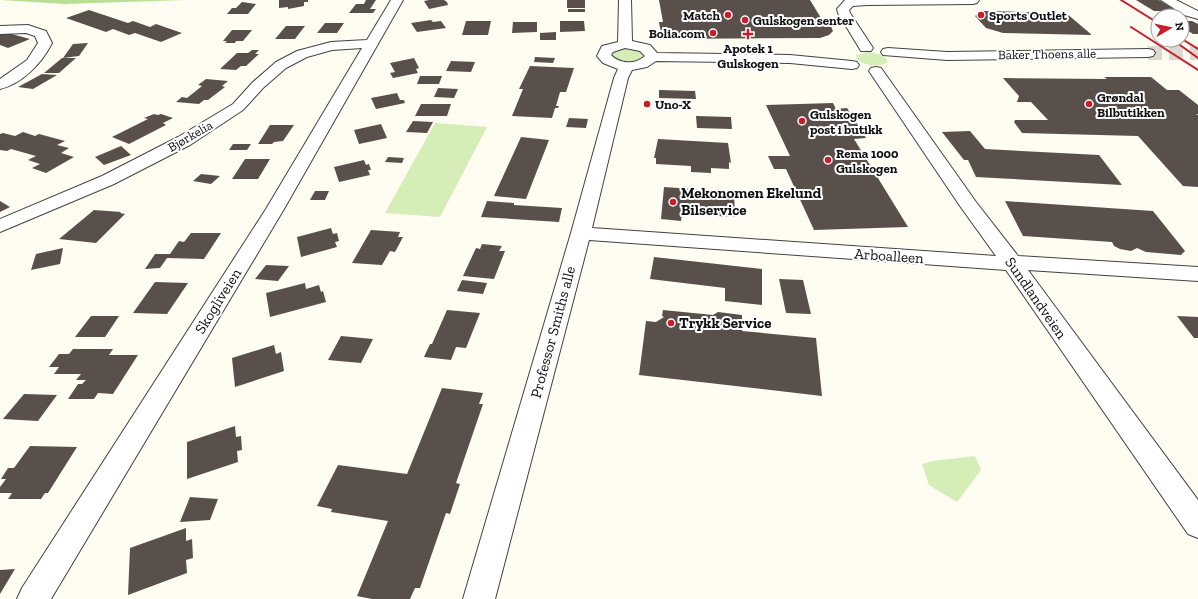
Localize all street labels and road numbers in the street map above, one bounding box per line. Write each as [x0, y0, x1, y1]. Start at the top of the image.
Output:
street label: Baker Thoens alle [998, 46, 1096, 62]
street label: Bjørkelia [165, 117, 216, 156]
street label: Arboalleen [854, 245, 925, 267]
street label: Sundlandveien [1001, 254, 1071, 343]
street label: Professor Smiths alle [527, 264, 579, 400]
street label: Skogliveien [191, 265, 245, 337]

